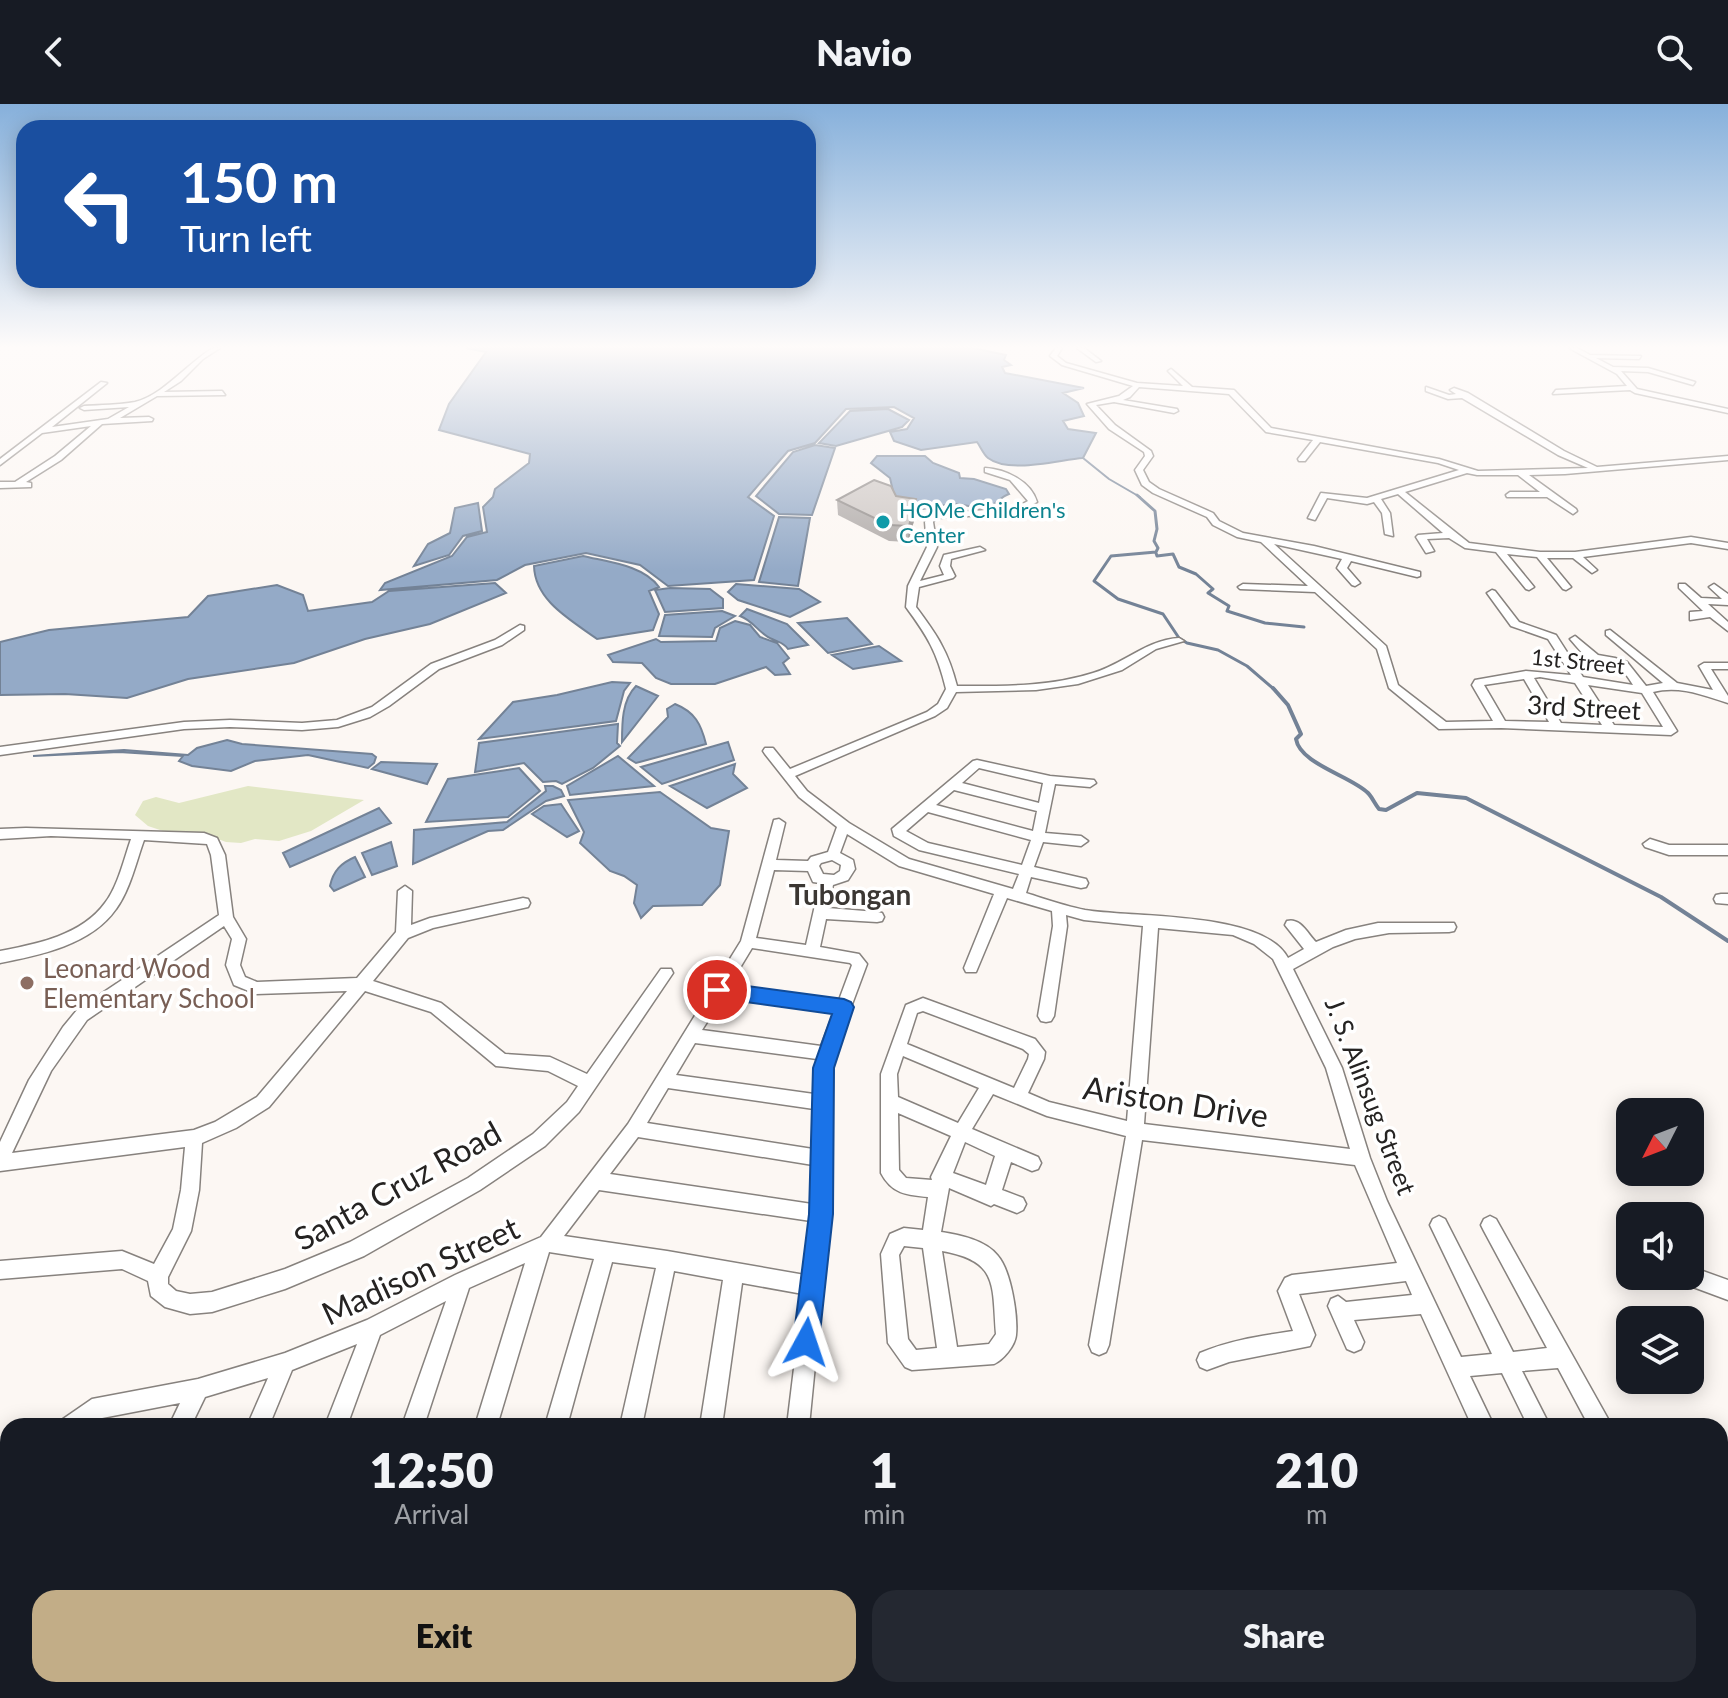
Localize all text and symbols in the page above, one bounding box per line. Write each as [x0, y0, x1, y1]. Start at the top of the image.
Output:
icon: back [32, 30, 76, 74]
text: Navio [816, 30, 912, 74]
icon: search [1652, 30, 1696, 74]
text: 150 m [180, 148, 338, 215]
icon: left [48, 152, 152, 256]
text: Turn left [180, 216, 312, 260]
place label: HOMe Children's Center [899, 496, 1066, 548]
marker: HOMe Children's Center [874, 513, 892, 531]
street label: 1st Street [1530, 643, 1626, 679]
street label: 3rd Street [1526, 688, 1642, 726]
district label: Tubongan [789, 877, 911, 911]
place label: Leonard Wood Elementary School [43, 952, 255, 1014]
pin [683, 956, 751, 1024]
icon: arrive [695, 968, 739, 1012]
marker: Leonard Wood Elementary School [18, 974, 36, 992]
street label: J. S. Alinsug Street [1319, 993, 1424, 1200]
street label: Ariston Drive [1081, 1067, 1271, 1135]
north arrow [1616, 1098, 1704, 1186]
map controls [1616, 1098, 1704, 1394]
street label: Santa Cruz Road [287, 1112, 507, 1258]
button: sound [1616, 1202, 1704, 1290]
street label: Madison Street [315, 1207, 525, 1333]
position arrow [764, 1300, 848, 1384]
button: layers [1616, 1306, 1704, 1394]
text: 12:50 [370, 1441, 494, 1498]
text: 1 [870, 1441, 898, 1498]
text: 210 [1275, 1441, 1358, 1498]
text: Arrival [394, 1498, 469, 1530]
text: min [863, 1498, 905, 1530]
text: m [1306, 1498, 1327, 1530]
button: Exit [32, 1590, 856, 1682]
button: Share [872, 1590, 1696, 1682]

